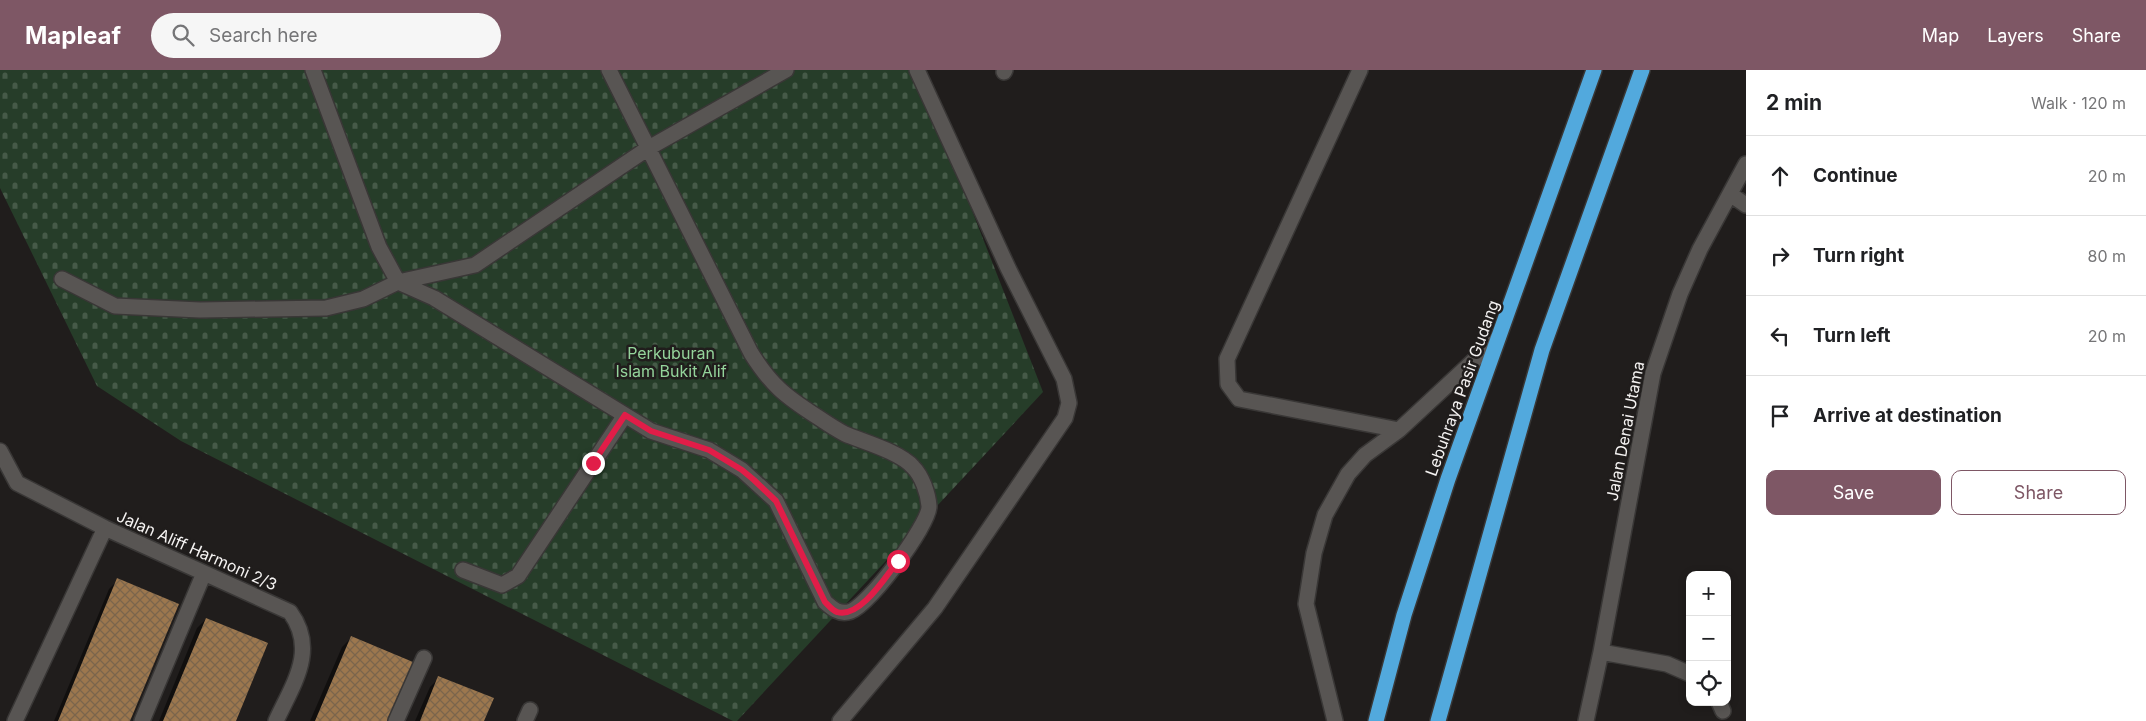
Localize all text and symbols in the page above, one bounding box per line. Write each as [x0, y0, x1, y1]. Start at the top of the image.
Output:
search box [151, 13, 501, 58]
text: Mapleaf [25, 21, 121, 50]
icon: search [169, 21, 197, 49]
text: Search here [209, 24, 318, 47]
text: Map [1922, 25, 1959, 46]
text: Layers [1987, 25, 2044, 46]
text: Share [2072, 25, 2121, 46]
text: 2 min [1766, 90, 1822, 115]
text: Walk · 120 m [2031, 93, 2126, 113]
icon: ahead [1766, 162, 1794, 190]
text: Continue [1813, 164, 1898, 187]
text: 20 m [2088, 166, 2126, 186]
icon: right [1766, 242, 1794, 270]
text: Turn right [1813, 244, 1904, 267]
text: 80 m [2087, 246, 2126, 266]
street label: Lebuhraya Pasir Gudang [1421, 297, 1503, 479]
icon: left [1766, 322, 1794, 350]
text: Turn left [1813, 324, 1891, 347]
text: 20 m [2088, 326, 2126, 346]
park label: Perkuburan Islam Bukit Alif [615, 343, 727, 381]
street label: Jalan Denai Utama [1602, 359, 1648, 503]
icon: arrive [1766, 402, 1794, 430]
text: Arrive at destination [1813, 404, 2002, 427]
route end [582, 452, 605, 475]
button: Save [1766, 470, 1941, 515]
button: Share [1951, 470, 2126, 515]
street label: Jalan Aliff Harmoni 2/3 [114, 506, 280, 594]
route start [887, 550, 910, 573]
map controls [1686, 571, 1731, 706]
button: + [1686, 571, 1731, 616]
button: − [1686, 616, 1731, 661]
button: locate [1686, 661, 1731, 706]

